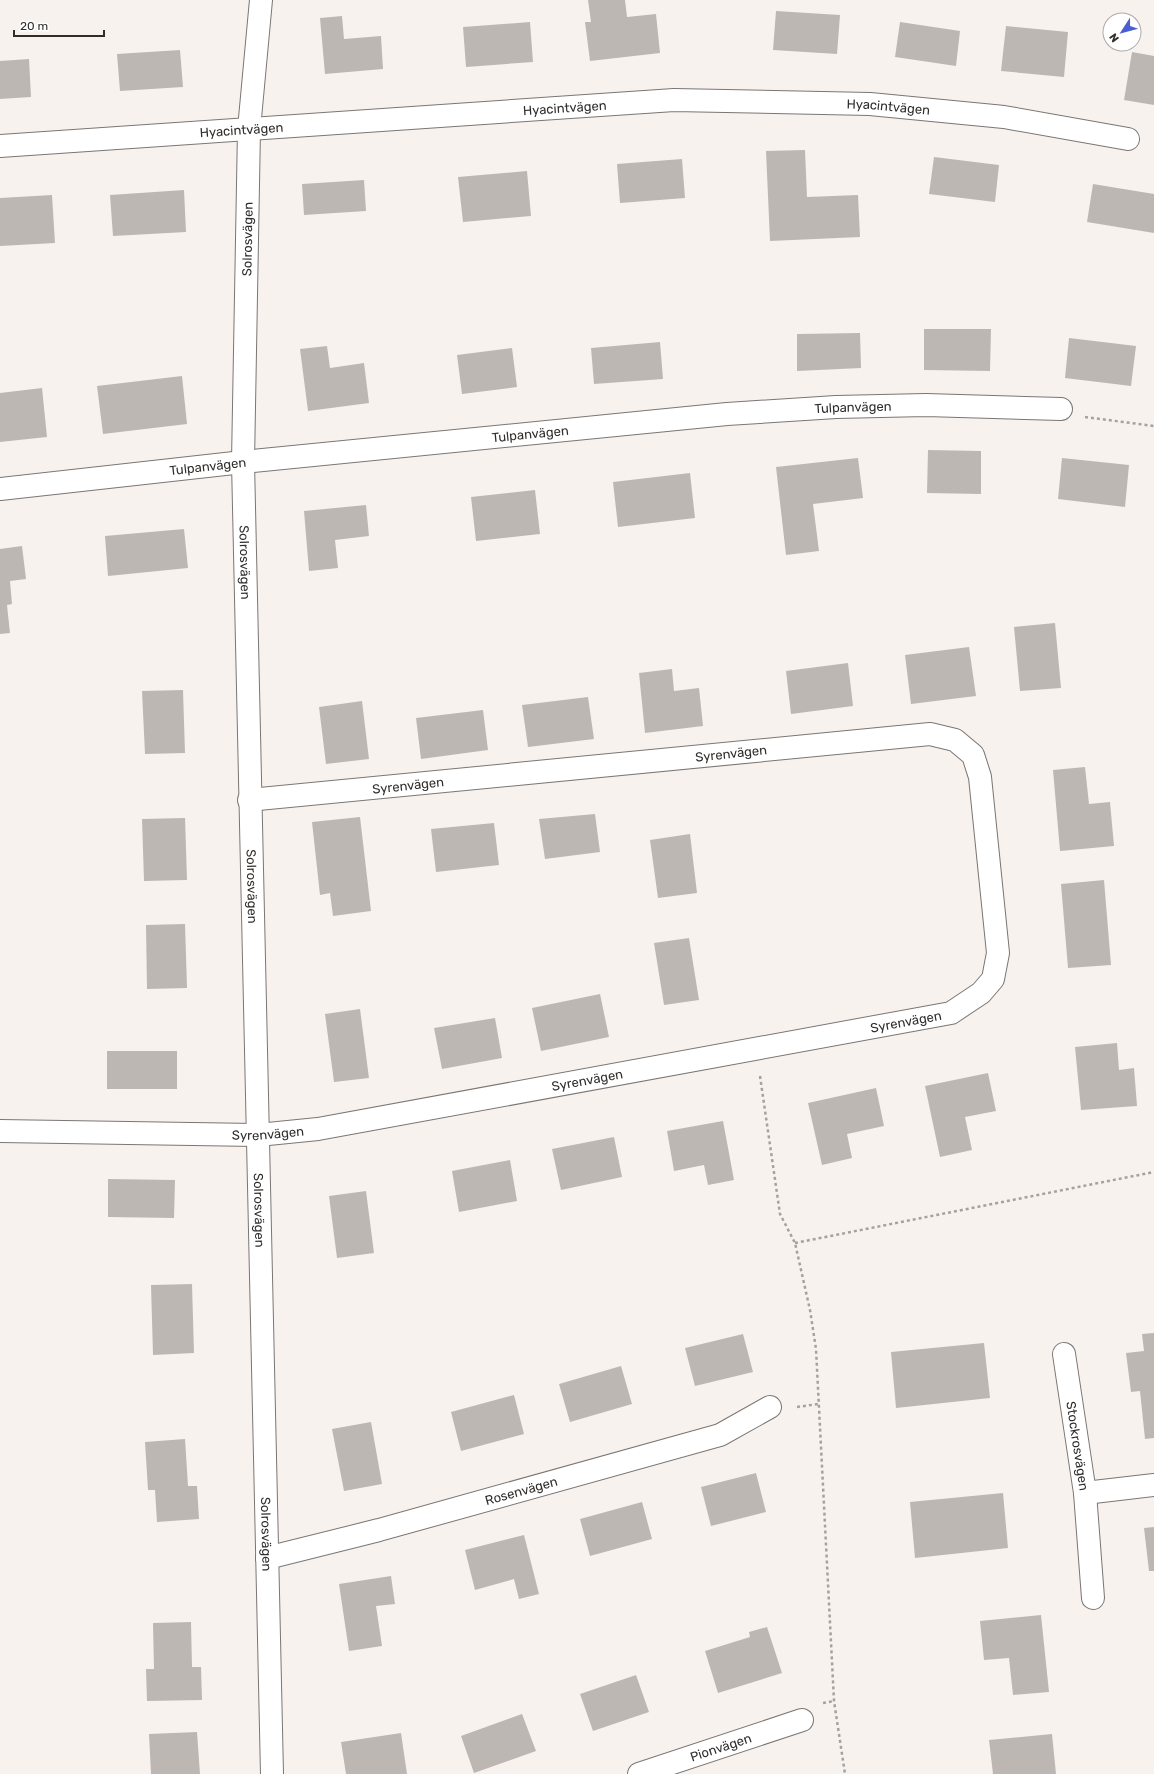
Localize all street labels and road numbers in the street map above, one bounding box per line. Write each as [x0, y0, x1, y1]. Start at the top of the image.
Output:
street label: Hyacintvägen [846, 97, 931, 118]
street label: Hyacintvägen [522, 98, 607, 118]
street label: Hyacintvägen [199, 120, 284, 140]
street label: Solrosvägen [239, 202, 257, 276]
street label: Tulpanvägen [814, 399, 892, 416]
street label: Tulpanvägen [491, 423, 569, 445]
street label: Tulpanvägen [169, 455, 247, 478]
street label: Solrosvägen [236, 525, 253, 600]
street label: Syrenvägen [694, 742, 768, 766]
street label: Syrenvägen [371, 774, 445, 798]
street label: Solrosvägen [244, 849, 260, 924]
street label: Syrenvägen [869, 1008, 943, 1036]
street label: Syrenvägen [550, 1066, 624, 1094]
street label: Syrenvägen [232, 1123, 305, 1143]
street label: Solrosvägen [251, 1173, 267, 1248]
street label: Stockrosvägen [1063, 1400, 1092, 1492]
street label: Rosenvägen [483, 1474, 559, 1508]
street label: Solrosvägen [258, 1497, 275, 1572]
street label: Pionvägen [688, 1730, 753, 1765]

